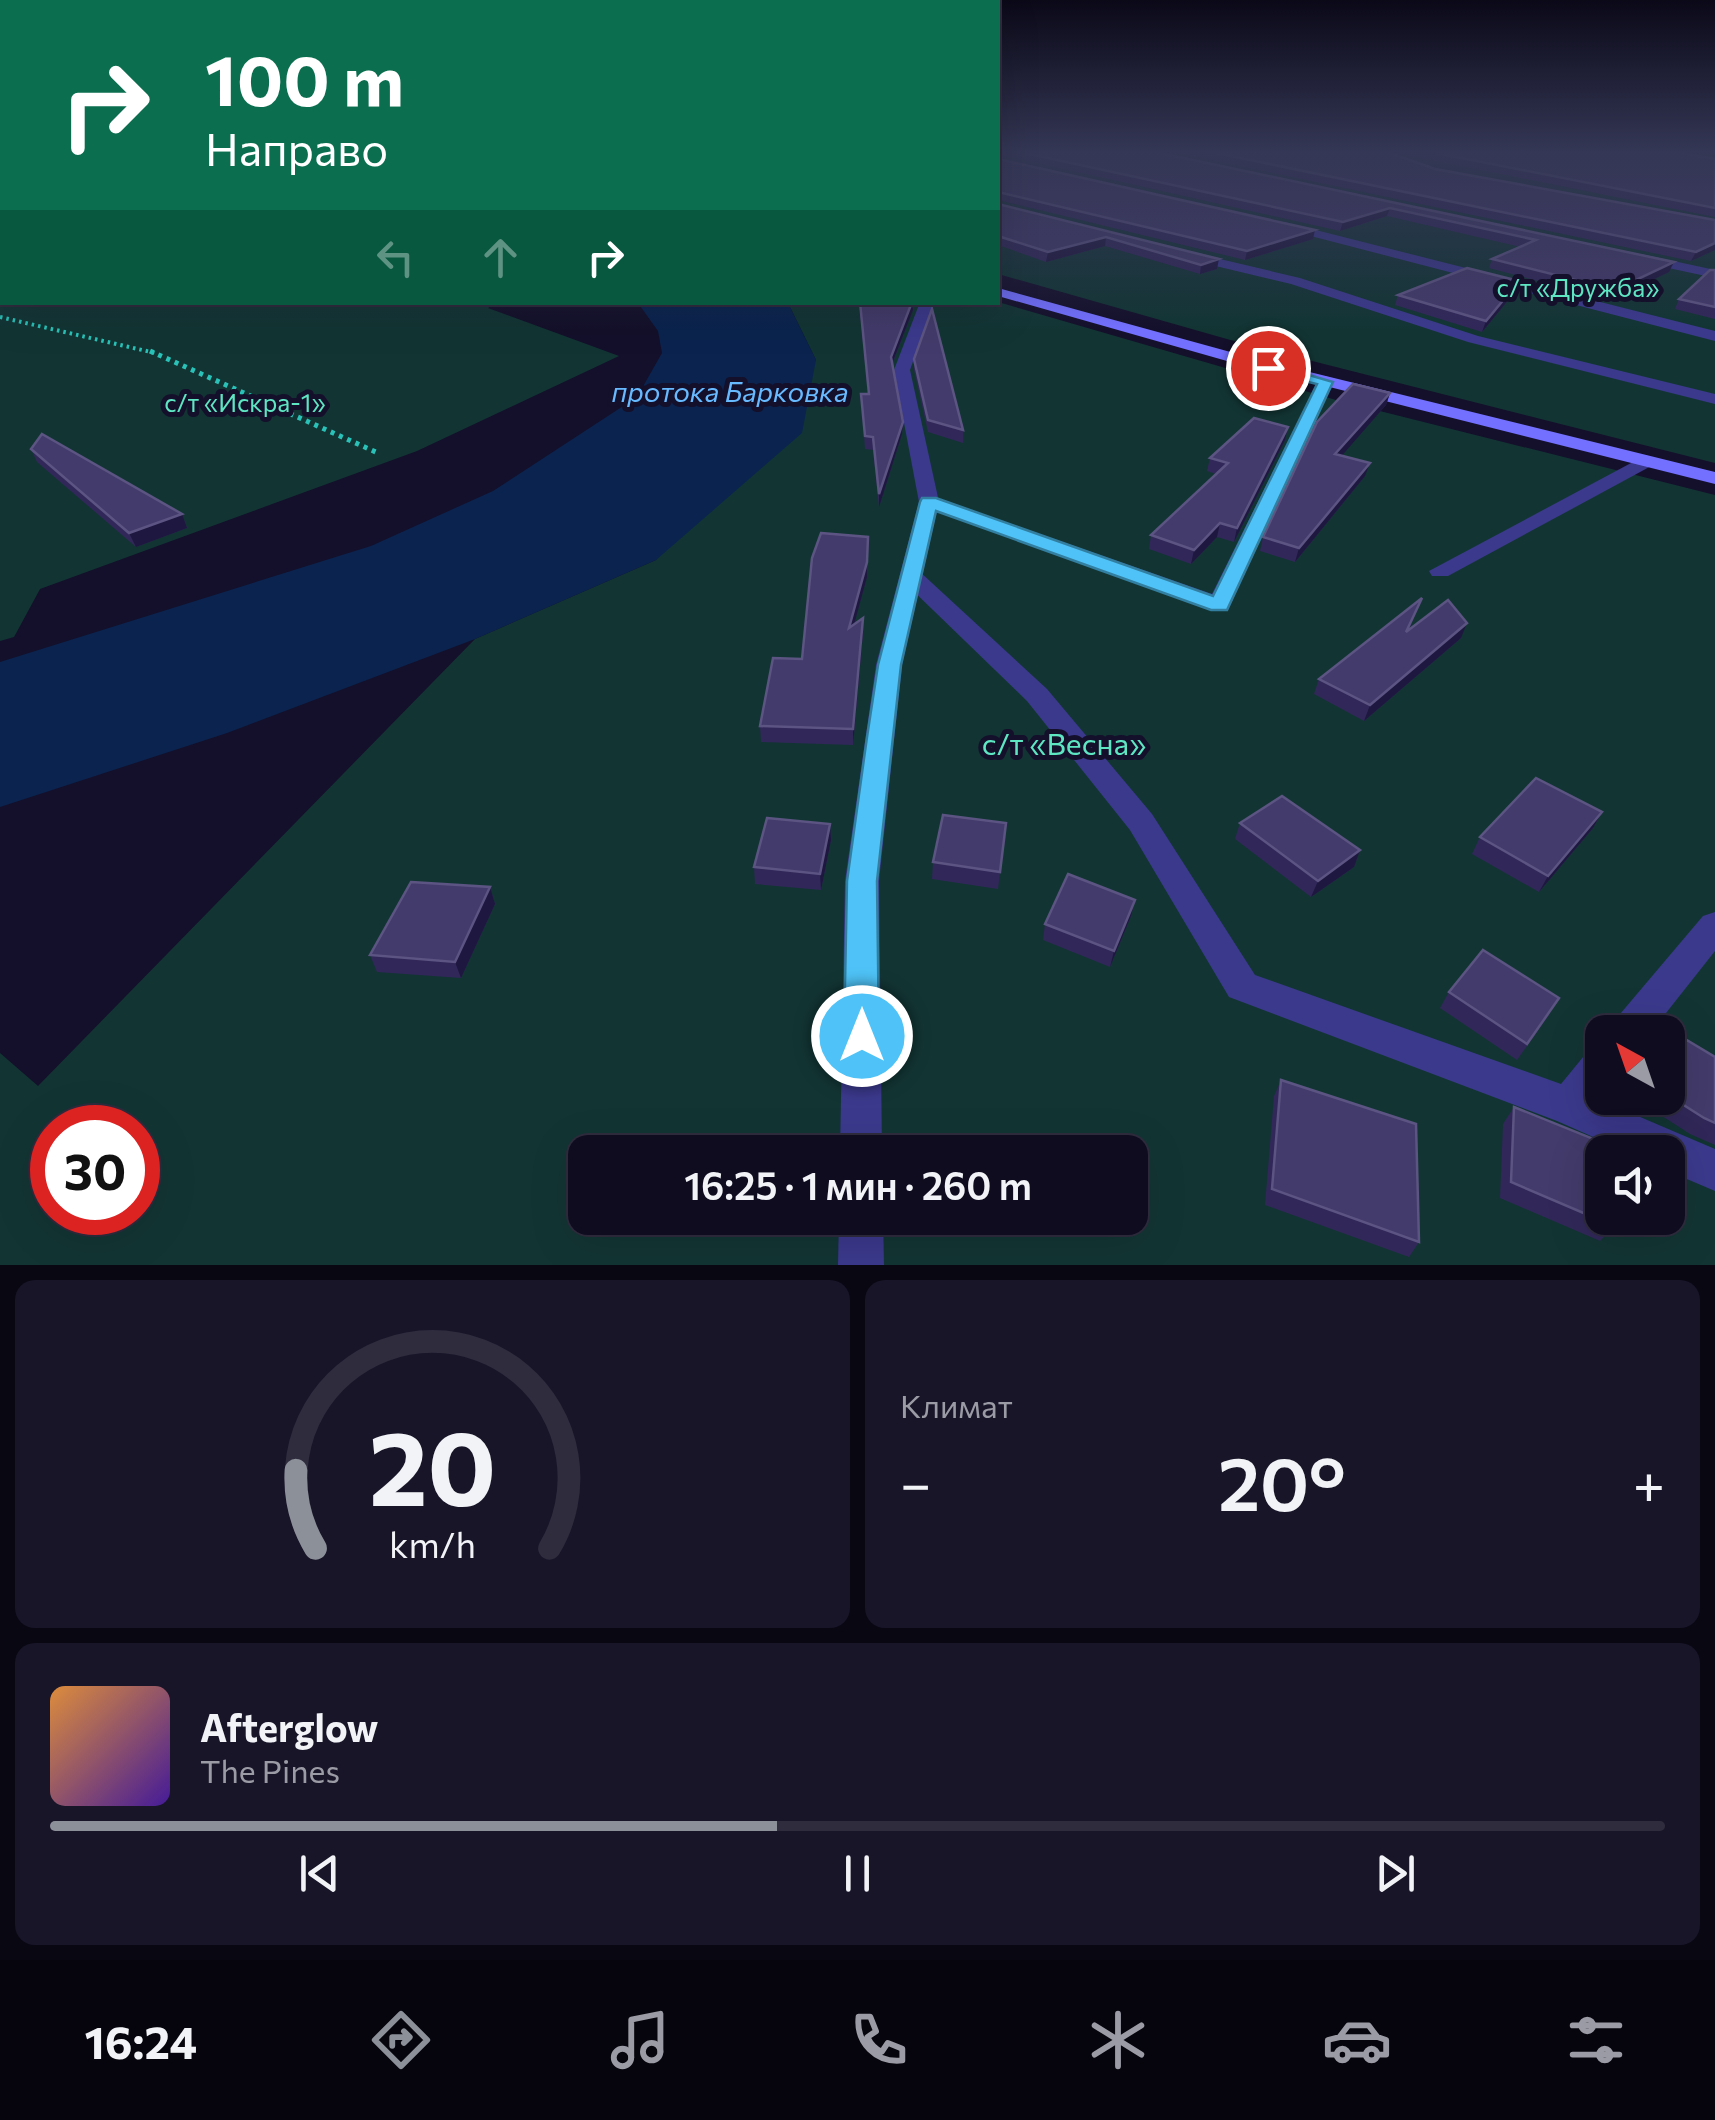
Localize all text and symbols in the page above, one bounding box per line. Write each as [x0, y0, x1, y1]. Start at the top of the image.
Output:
text: 100 m [205, 35, 404, 120]
icon: right [40, 40, 170, 170]
text: Направо [205, 120, 388, 175]
icon: left [368, 230, 423, 285]
icon: ahead [473, 230, 528, 285]
icon: right [578, 230, 633, 285]
park label: с/т «Дружба» [1497, 272, 1659, 302]
pin [1226, 326, 1311, 411]
icon: arrive [1241, 341, 1296, 396]
water label: протока Барковка [612, 374, 848, 408]
park label: с/т «Искра-1» [164, 387, 326, 417]
park label: с/т «Весна» [982, 724, 1146, 761]
position arrow [810, 984, 914, 1088]
north arrow [1585, 1015, 1685, 1115]
map controls [1585, 1015, 1685, 1235]
speed limit sign: 30 [30, 1105, 160, 1235]
button: sound [1585, 1135, 1685, 1235]
text: 16:25 · 1 мин · 260 m [684, 1161, 1032, 1208]
text: Климат [900, 1385, 1013, 1425]
text: 20 [369, 1400, 496, 1527]
text: 20° [1218, 1435, 1346, 1526]
text: − [900, 1448, 931, 1515]
text: + [1633, 1448, 1665, 1515]
text: km/h [389, 1522, 476, 1565]
text: Afterglow [200, 1703, 378, 1750]
text: The Pines [200, 1750, 340, 1790]
icon: previous [292, 1846, 347, 1901]
icon: pause [830, 1846, 885, 1901]
icon: next [1368, 1846, 1423, 1901]
icon: directions [366, 2005, 436, 2075]
icon: music [605, 2005, 675, 2075]
icon: phone [844, 2005, 914, 2075]
icon: climate [1083, 2005, 1153, 2075]
icon: car [1322, 2005, 1392, 2075]
icon: filters [1561, 2005, 1631, 2075]
text: 16:24 [84, 2013, 197, 2068]

